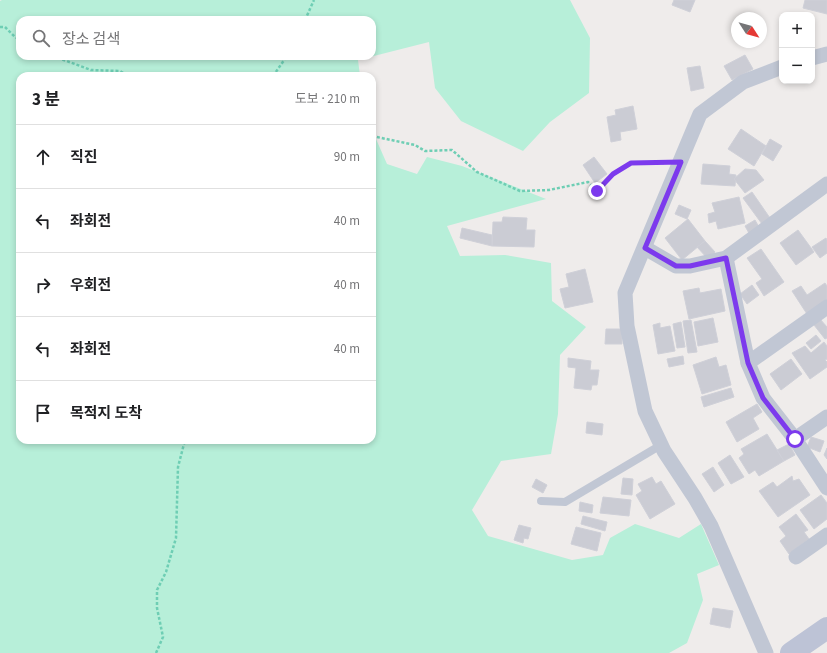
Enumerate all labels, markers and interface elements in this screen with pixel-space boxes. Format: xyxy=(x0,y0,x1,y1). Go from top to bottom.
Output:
north arrow xyxy=(731,12,767,48)
map controls xyxy=(779,12,815,84)
button: + xyxy=(779,12,815,48)
search box xyxy=(16,16,376,60)
icon: search xyxy=(30,27,52,49)
text: 장소 검색 xyxy=(62,29,120,50)
button: − xyxy=(779,48,815,84)
text: 3 분 xyxy=(32,88,60,112)
text: 도보 · 210 m xyxy=(295,90,360,108)
icon: ahead xyxy=(32,146,54,168)
text: 직진 xyxy=(70,147,98,168)
text: 90 m xyxy=(334,148,360,166)
route end xyxy=(588,182,606,200)
icon: left xyxy=(32,210,54,232)
text: 좌회전 xyxy=(70,211,111,232)
text: 40 m xyxy=(334,212,360,230)
icon: right xyxy=(32,274,54,296)
text: 우회전 xyxy=(70,275,111,296)
text: 40 m xyxy=(334,276,360,294)
icon: left xyxy=(32,338,54,360)
text: 좌회전 xyxy=(70,339,111,360)
text: 40 m xyxy=(334,340,360,358)
icon: arrive xyxy=(32,402,54,424)
text: 목적지 도착 xyxy=(70,403,142,424)
route start xyxy=(786,430,804,448)

